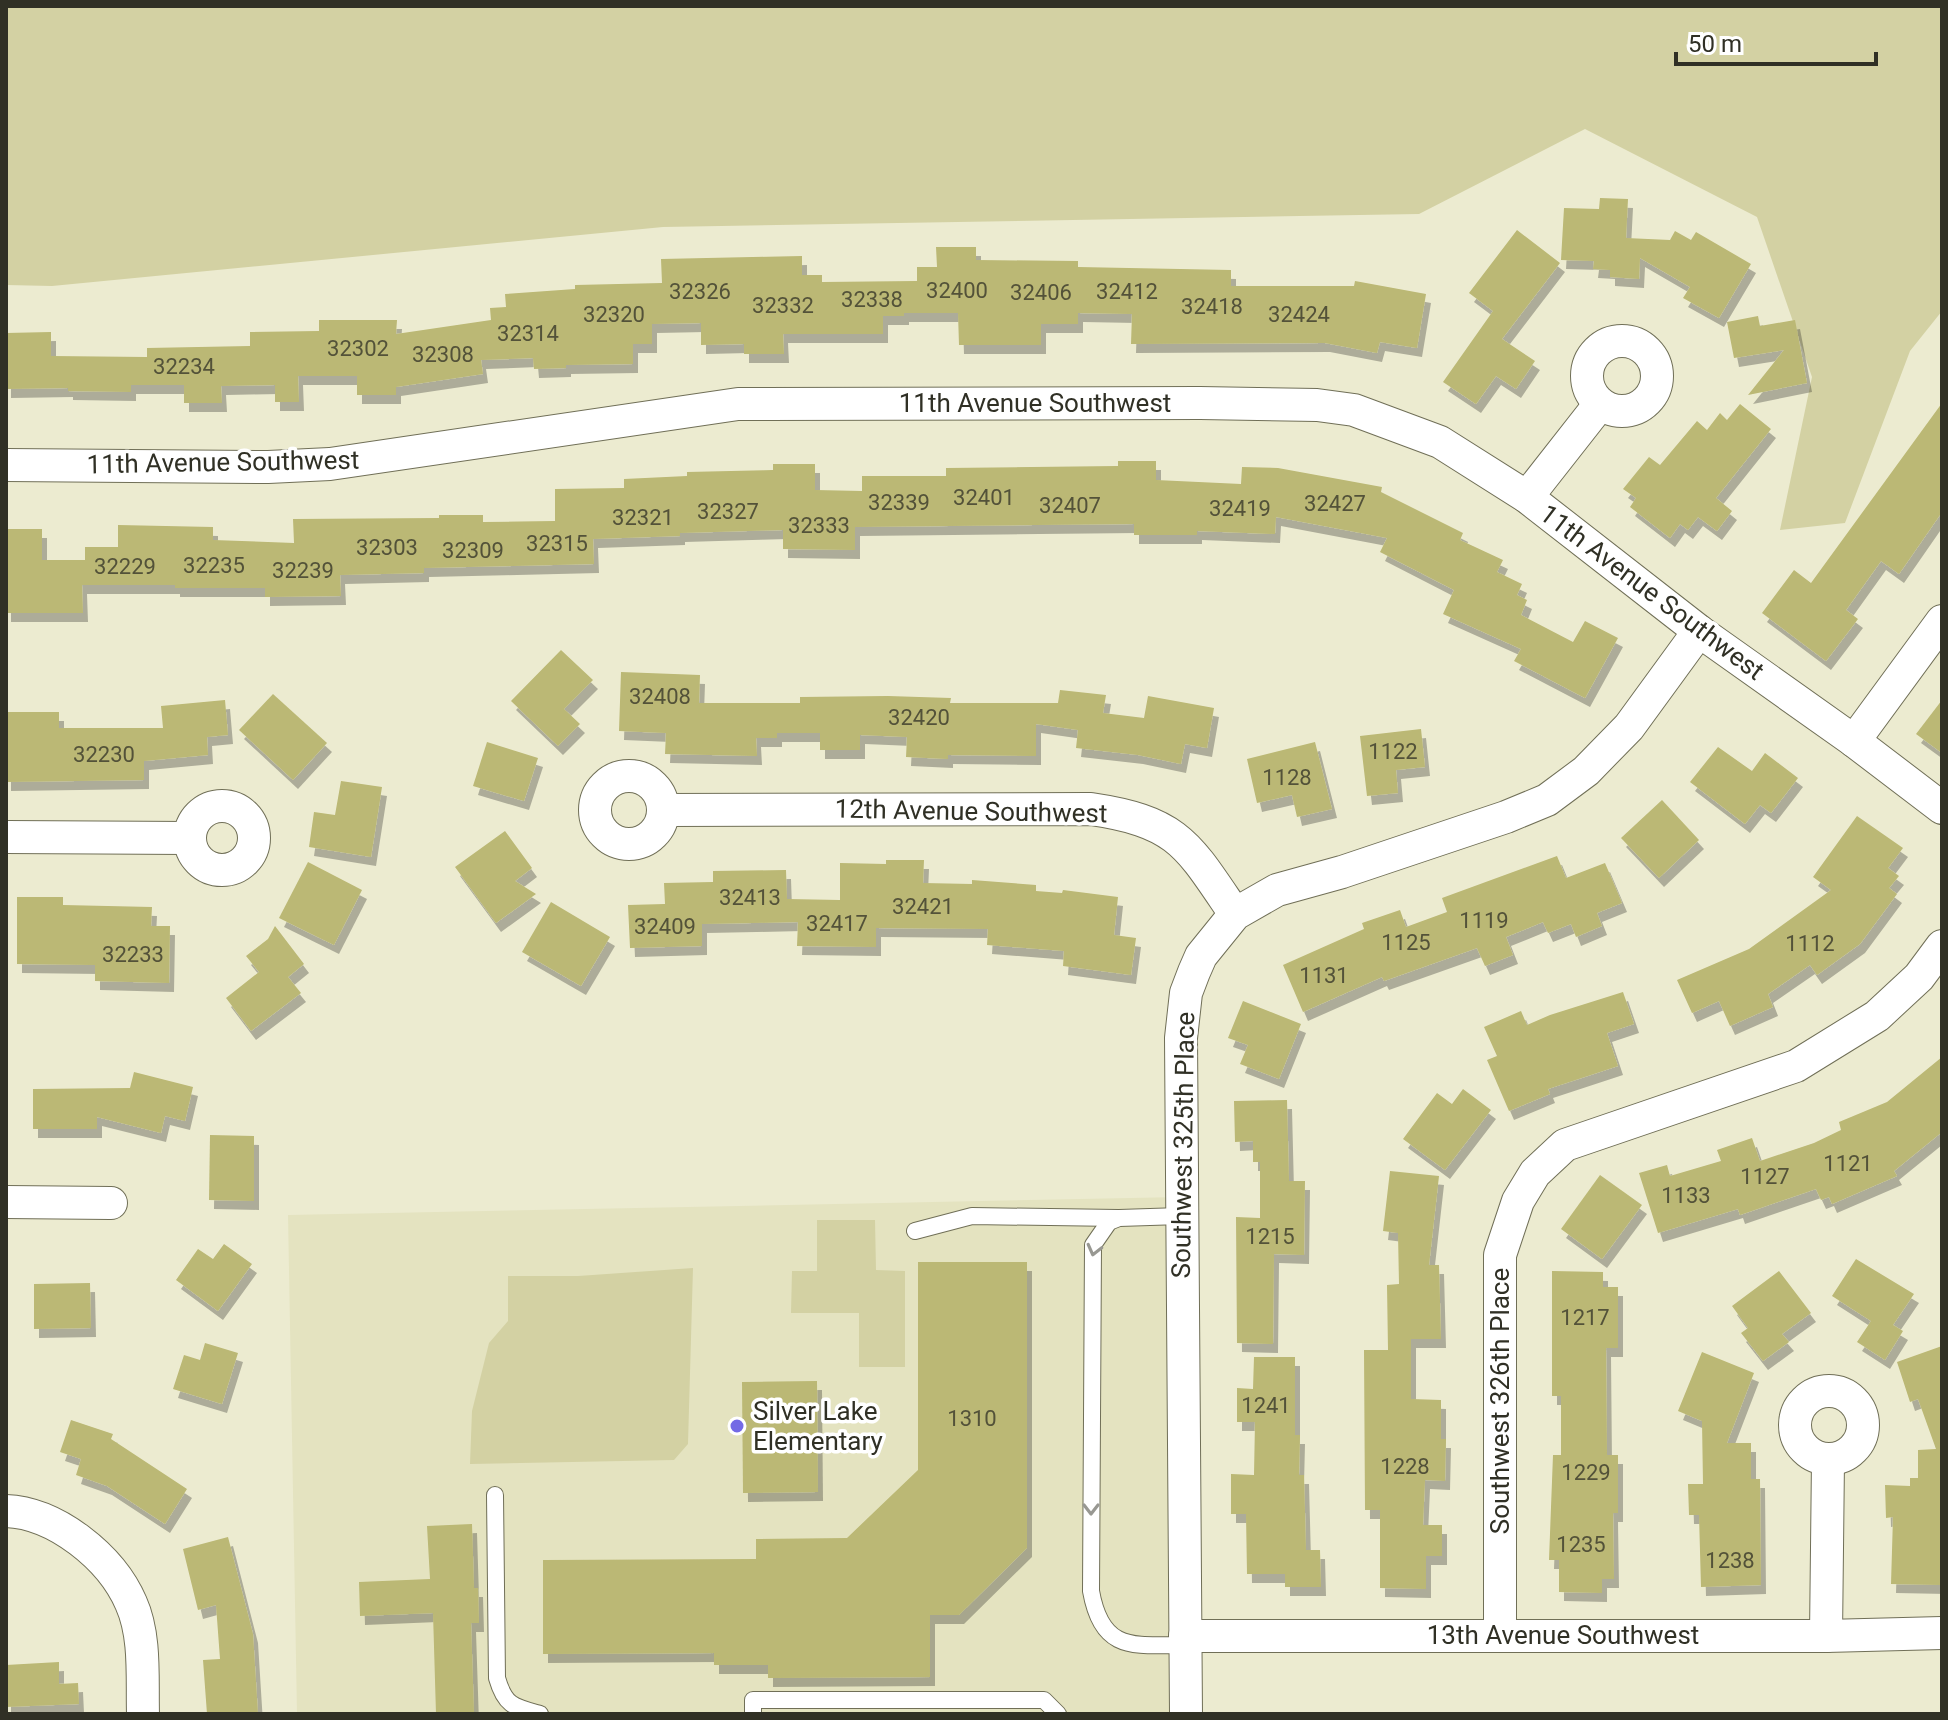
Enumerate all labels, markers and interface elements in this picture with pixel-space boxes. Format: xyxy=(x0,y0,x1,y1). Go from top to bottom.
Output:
scale bar xyxy=(1676,16,1876,66)
text: 50 m xyxy=(1688,30,1742,58)
house number: 32400 xyxy=(926,278,988,303)
house number: 32326 xyxy=(669,279,731,304)
house number: 32412 xyxy=(1096,279,1158,304)
house number: 32406 xyxy=(1010,280,1072,305)
house number: 32338 xyxy=(841,287,903,312)
house number: 32332 xyxy=(752,293,814,318)
house number: 32418 xyxy=(1181,294,1243,319)
house number: 32320 xyxy=(583,302,645,327)
house number: 32424 xyxy=(1268,302,1330,327)
house number: 32314 xyxy=(497,321,559,346)
house number: 32302 xyxy=(327,336,389,361)
house number: 32308 xyxy=(412,342,474,367)
house number: 32234 xyxy=(153,354,215,379)
street label: 11th Avenue Southwest xyxy=(899,388,1171,418)
street label: 11th Avenue Southwest xyxy=(86,445,360,479)
house number: 32401 xyxy=(953,485,1015,510)
house number: 32339 xyxy=(868,490,930,515)
house number: 32427 xyxy=(1304,491,1366,516)
house number: 32407 xyxy=(1039,493,1101,518)
house number: 32419 xyxy=(1209,496,1271,521)
street label: 11th Avenue Southwest xyxy=(1534,498,1770,686)
house number: 32327 xyxy=(697,499,759,524)
house number: 32321 xyxy=(612,505,674,530)
house number: 32333 xyxy=(788,513,850,538)
house number: 32315 xyxy=(526,531,588,556)
house number: 32303 xyxy=(356,535,418,560)
house number: 32309 xyxy=(442,538,504,563)
house number: 32235 xyxy=(183,553,245,578)
house number: 32229 xyxy=(94,554,156,579)
house number: 32239 xyxy=(272,558,334,583)
house number: 32408 xyxy=(629,684,691,709)
house number: 32420 xyxy=(888,705,950,730)
house number: 1122 xyxy=(1368,739,1418,764)
house number: 32230 xyxy=(73,742,135,767)
house number: 1128 xyxy=(1262,765,1312,790)
street label: 12th Avenue Southwest xyxy=(834,794,1108,828)
house number: 32413 xyxy=(719,885,781,910)
house number: 32421 xyxy=(892,894,954,919)
house number: 1119 xyxy=(1459,908,1509,933)
house number: 32417 xyxy=(806,911,868,936)
house number: 32409 xyxy=(634,914,696,939)
house number: 1125 xyxy=(1381,930,1431,955)
house number: 1112 xyxy=(1785,931,1835,956)
house number: 32233 xyxy=(102,942,164,967)
house number: 1131 xyxy=(1299,963,1349,988)
street label: Southwest 325th Place xyxy=(1166,1012,1200,1278)
house number: 1121 xyxy=(1823,1151,1873,1176)
house number: 1127 xyxy=(1740,1164,1790,1189)
house number: 1133 xyxy=(1661,1183,1711,1208)
house number: 1215 xyxy=(1245,1224,1295,1249)
one-way arrow xyxy=(1086,1243,1103,1256)
street label: Southwest 326th Place xyxy=(1485,1268,1515,1534)
house number: 1217 xyxy=(1560,1305,1610,1330)
house number: 1241 xyxy=(1241,1393,1291,1418)
place label: Silver Lake Elementary xyxy=(753,1396,883,1456)
house number: 1310 xyxy=(947,1406,997,1431)
marker: Silver Lake Elementary xyxy=(728,1417,746,1435)
house number: 1228 xyxy=(1380,1454,1430,1479)
house number: 1229 xyxy=(1561,1460,1611,1485)
one-way arrow xyxy=(1082,1503,1100,1516)
house number: 1235 xyxy=(1556,1532,1606,1557)
house number: 1238 xyxy=(1705,1548,1755,1573)
street label: 13th Avenue Southwest xyxy=(1427,1620,1699,1650)

